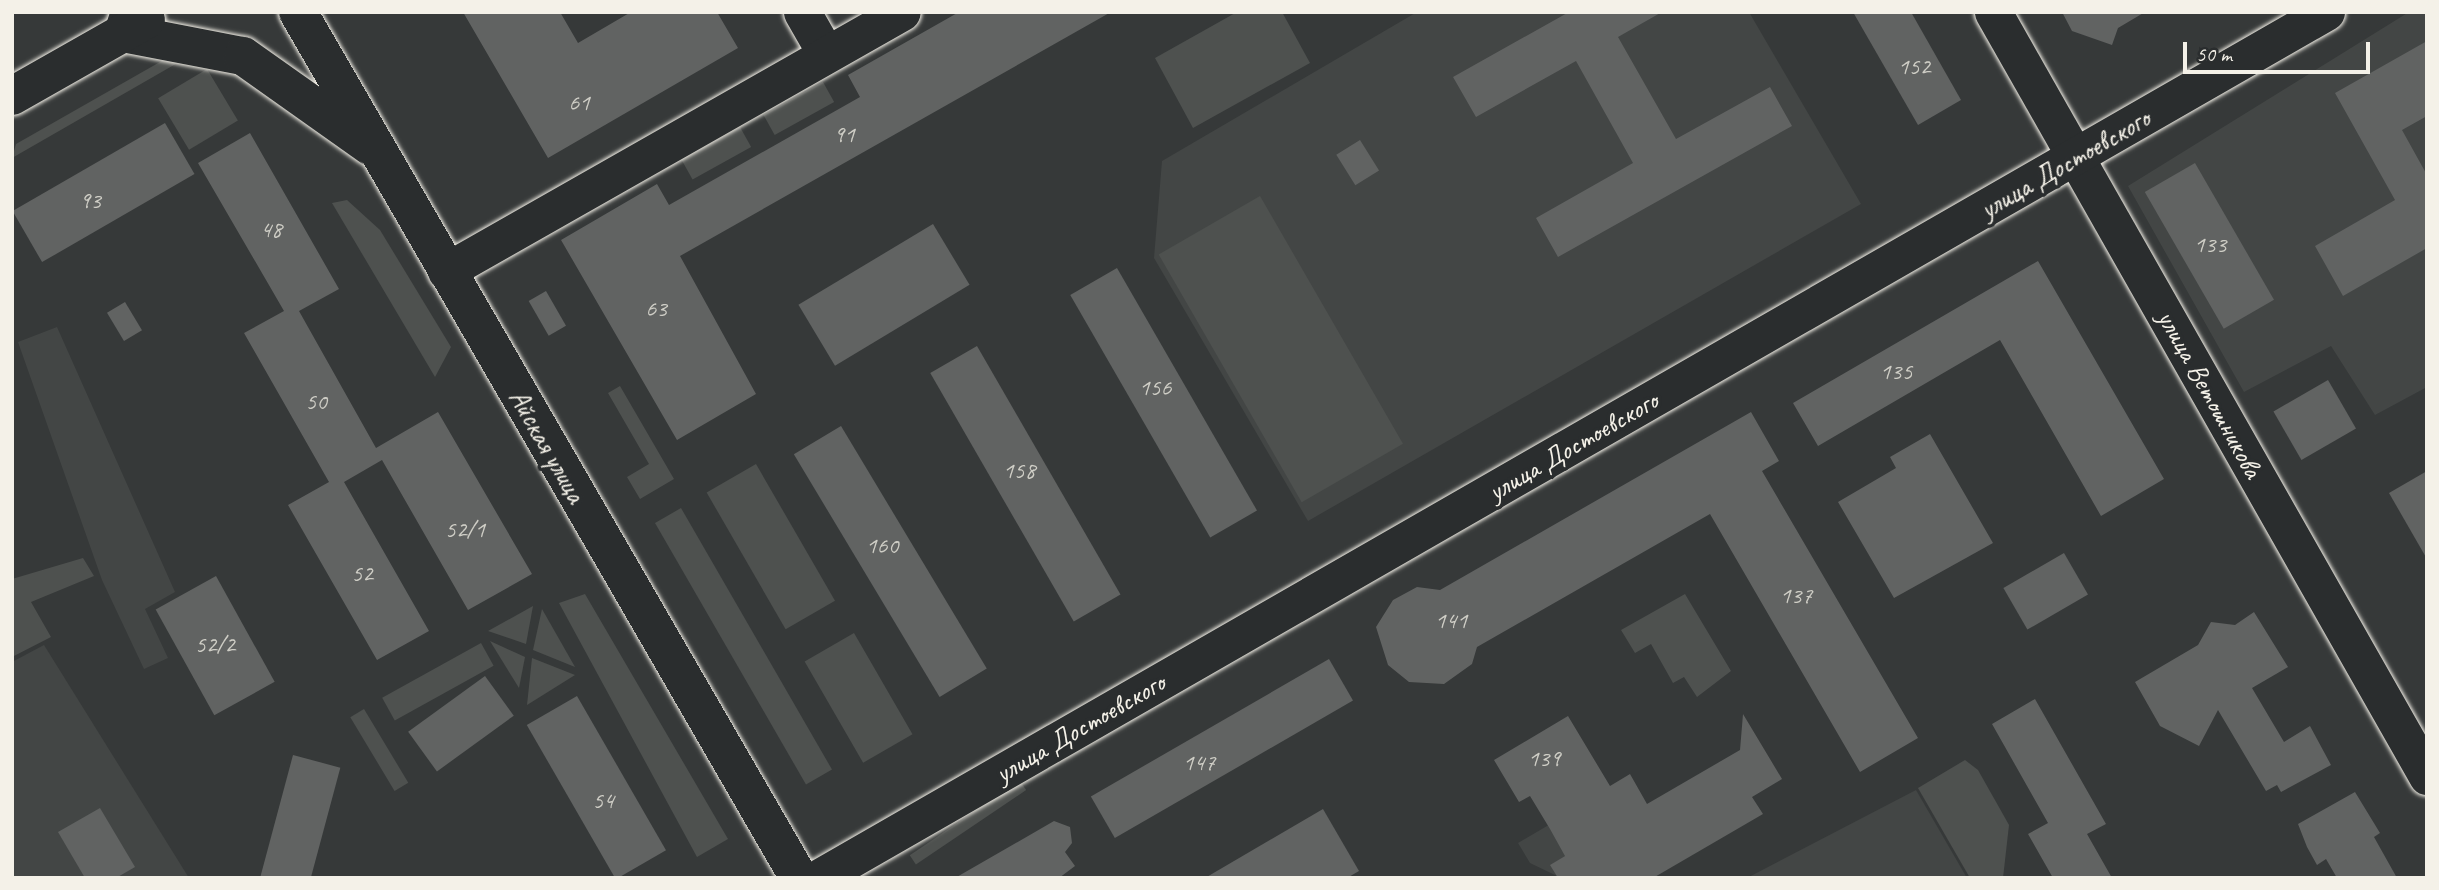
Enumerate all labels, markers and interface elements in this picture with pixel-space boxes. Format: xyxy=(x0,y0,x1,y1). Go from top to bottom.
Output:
scale bar xyxy=(2187,28,2374,72)
text: 50 m xyxy=(2196,41,2232,67)
house number: 152 xyxy=(1898,53,1930,81)
house number: 61 xyxy=(568,89,590,117)
street label: улица Достоевского xyxy=(1973,101,2157,227)
house number: 91 xyxy=(833,121,855,149)
house number: 93 xyxy=(79,187,101,215)
house number: 48 xyxy=(260,216,282,244)
house number: 133 xyxy=(2194,231,2226,259)
house number: 63 xyxy=(645,295,667,323)
street label: улица Ветошникова xyxy=(2151,305,2269,483)
house number: 135 xyxy=(1880,358,1912,386)
house number: 156 xyxy=(1139,374,1171,402)
street label: Айская улица xyxy=(501,383,593,509)
street label: улица Достоевского xyxy=(1481,383,1665,509)
house number: 50 xyxy=(305,388,327,416)
house number: 158 xyxy=(1003,457,1035,485)
house number: 52/1 xyxy=(445,516,485,544)
house number: 160 xyxy=(866,532,898,560)
house number: 52 xyxy=(351,560,373,588)
house number: 137 xyxy=(1780,582,1812,610)
house number: 141 xyxy=(1435,607,1467,635)
house number: 52/2 xyxy=(195,631,235,659)
street label: улица Достоевского xyxy=(988,665,1172,791)
house number: 139 xyxy=(1528,745,1560,773)
house number: 147 xyxy=(1183,749,1215,777)
house number: 54 xyxy=(592,787,614,815)

